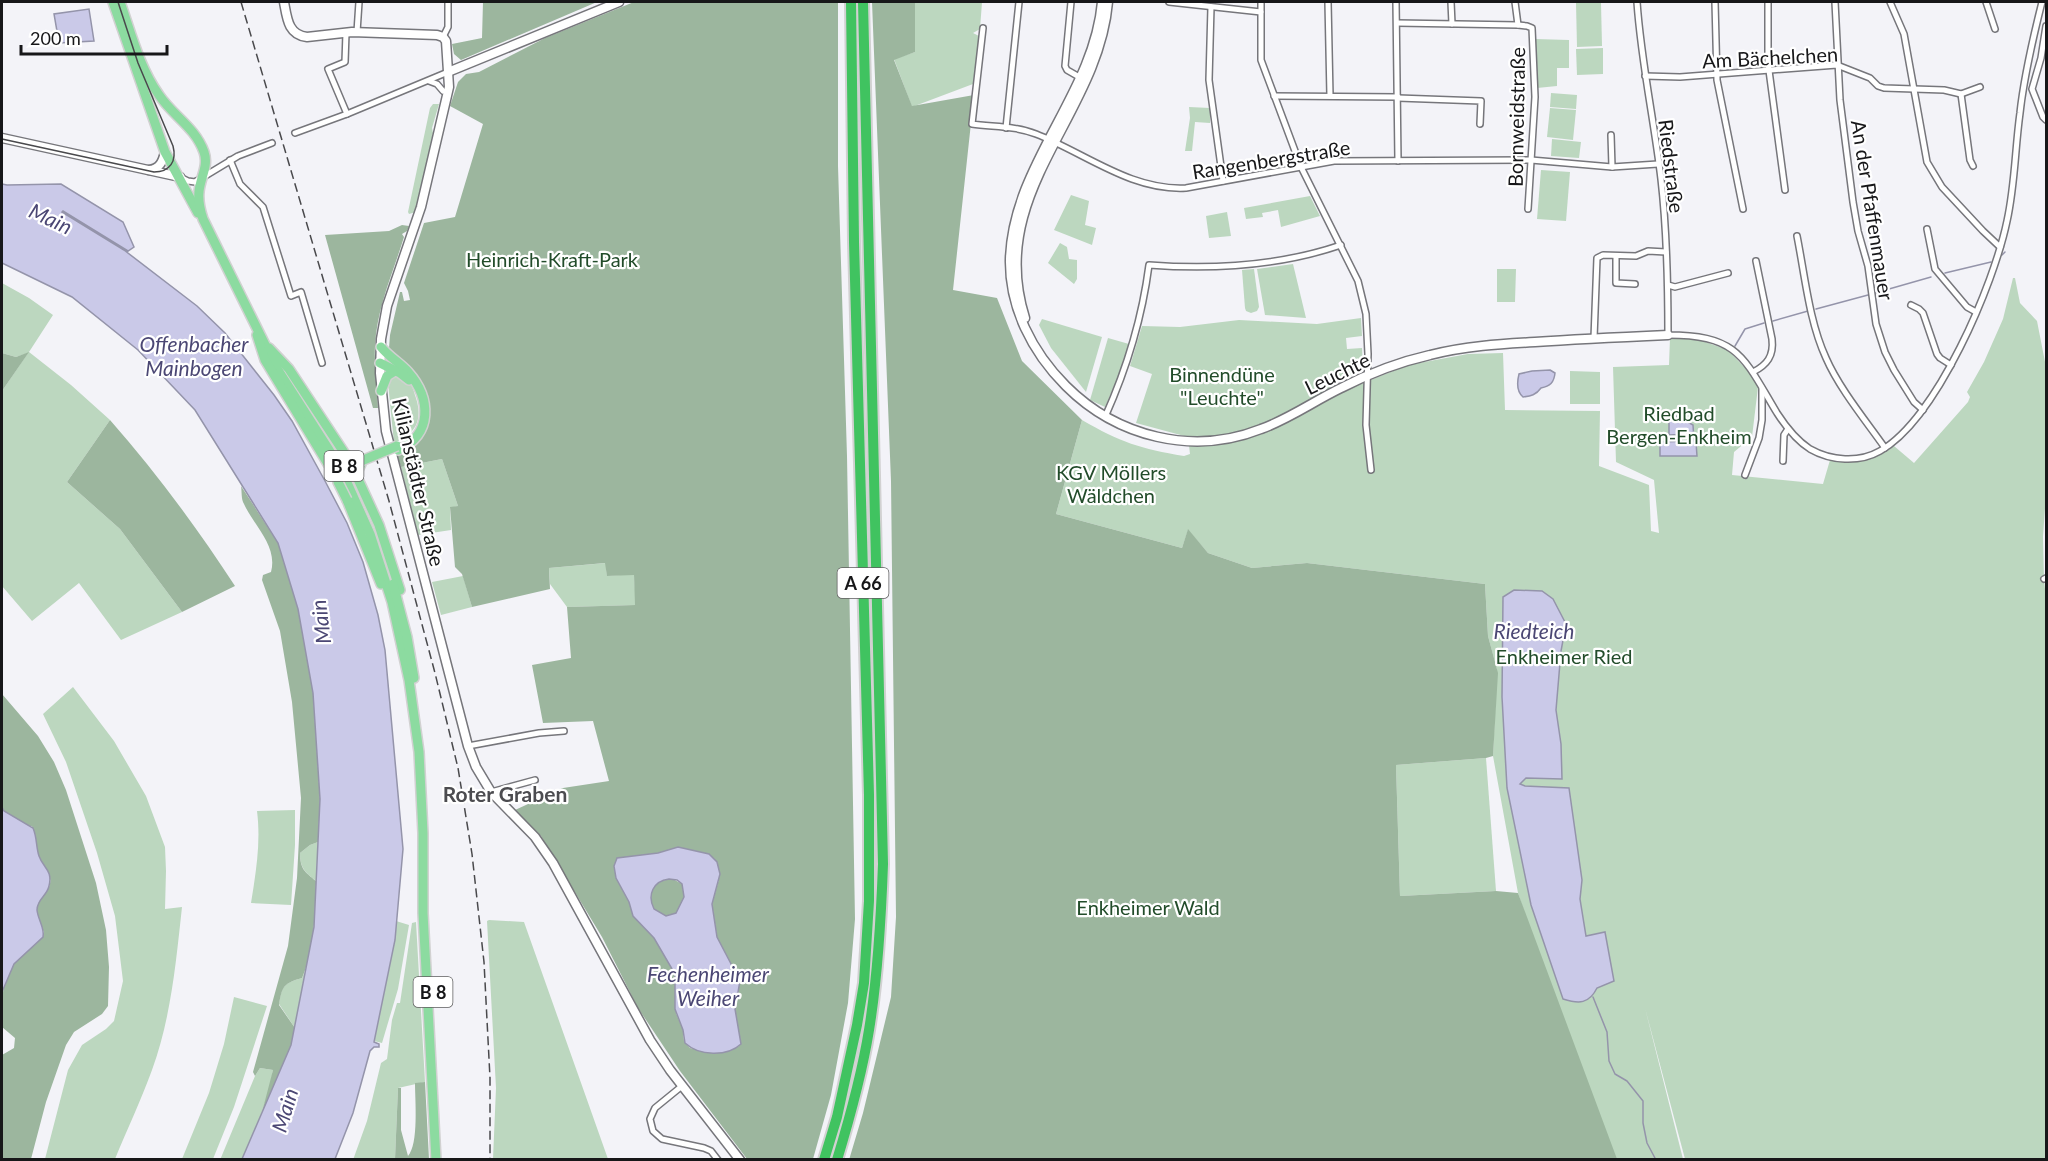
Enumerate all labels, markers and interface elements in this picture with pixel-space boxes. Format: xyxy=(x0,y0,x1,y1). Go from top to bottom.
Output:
scale bar xyxy=(21,18,166,56)
text: 200 m xyxy=(30,27,81,49)
street label: Am Bächelchen xyxy=(1701,41,1839,73)
street label: Bornweidstraße xyxy=(1503,47,1529,187)
street label: Riedstraße xyxy=(1654,118,1690,214)
street label: An der Pfaffenmauer xyxy=(1847,118,1899,303)
street label: Rangenbergstraße xyxy=(1190,135,1352,183)
water label: Main xyxy=(26,197,76,239)
park label: Heinrich-Kraft-Park xyxy=(466,247,639,271)
water label: Offenbacher Mainbogen xyxy=(139,331,249,380)
street label: Leuchte xyxy=(1301,347,1373,399)
park label: Binnendüne "Leuchte" xyxy=(1169,362,1275,409)
street label: Kilianstädter Straße xyxy=(388,395,450,569)
park label: Riedbad Bergen-Enkheim xyxy=(1606,401,1752,448)
road number: B 8 xyxy=(324,451,364,481)
park label: KGV Möllers Wäldchen xyxy=(1056,460,1166,507)
road number: A 66 xyxy=(838,568,888,598)
water label: Main xyxy=(305,598,335,646)
water label: Riedteich xyxy=(1494,618,1574,643)
park label: Enkheimer Ried xyxy=(1495,644,1633,668)
district label: Roter Graben xyxy=(443,781,567,806)
park label: Enkheimer Wald xyxy=(1076,895,1220,919)
water label: Fechenheimer Weiher xyxy=(647,961,770,1010)
road number: B 8 xyxy=(414,977,452,1007)
water label: Main xyxy=(266,1085,302,1135)

